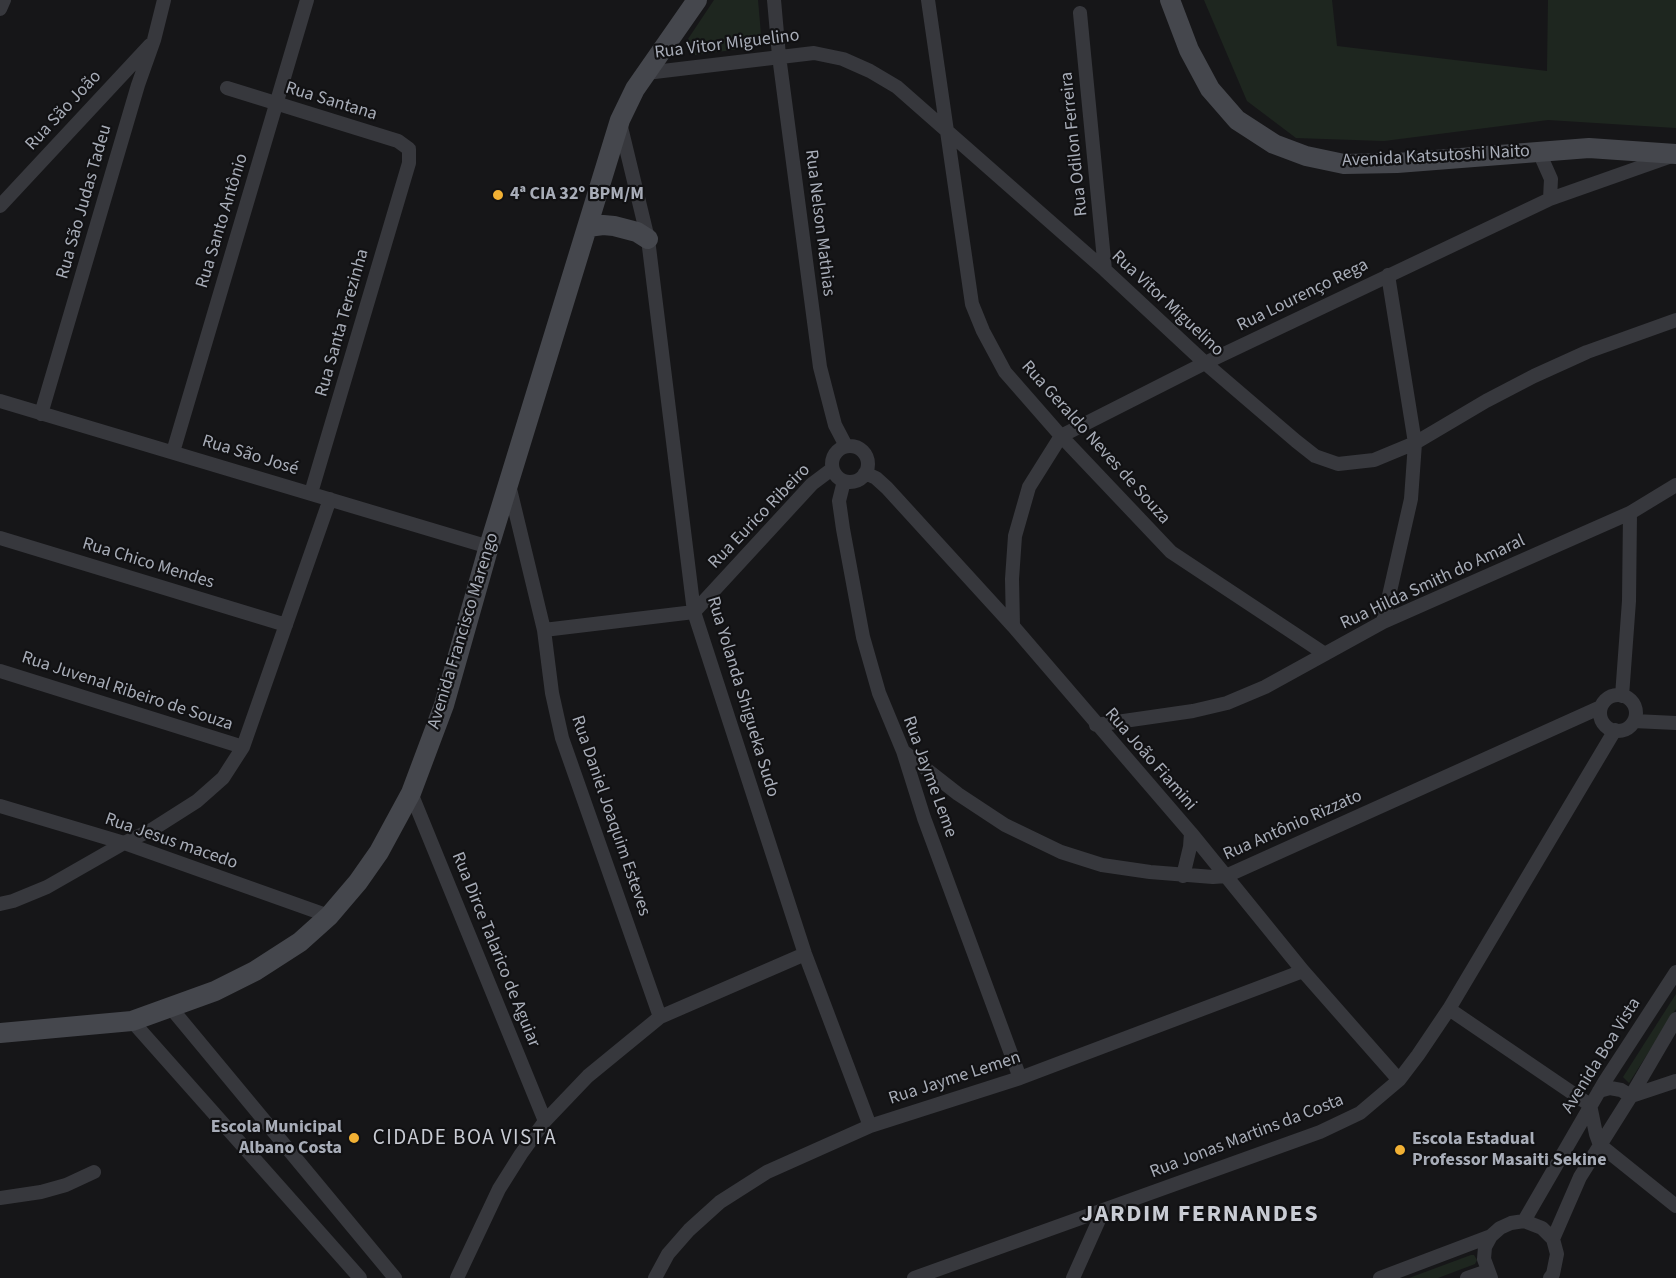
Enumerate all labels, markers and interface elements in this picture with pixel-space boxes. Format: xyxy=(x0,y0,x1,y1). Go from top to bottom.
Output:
street label: Rua Vitor Miguelino xyxy=(653,25,801,65)
street label: Rua São João xyxy=(21,66,107,156)
street label: Rua Odilon Ferreira xyxy=(1057,71,1093,217)
street label: Rua Santana xyxy=(282,78,380,126)
street label: Rua São Judas Tadeu xyxy=(53,122,117,282)
street label: Avenida Katsutoshi Naito xyxy=(1342,141,1530,173)
street label: Rua Nelson Mathias xyxy=(799,149,839,297)
street label: Rua Santo Antônio xyxy=(192,151,254,291)
place label: 4ª CIA 32º BPM/M xyxy=(510,184,644,206)
marker: 4ª CIA 32º BPM/M xyxy=(491,188,505,202)
street label: Rua Vitor Miguelino xyxy=(1106,246,1228,362)
street label: Rua Santa Terezinha xyxy=(312,247,374,399)
street label: Rua Lourenço Rega xyxy=(1234,255,1372,337)
street label: Rua Geraldo Neves de Souza xyxy=(1016,357,1174,529)
street label: Rua São José xyxy=(199,431,301,481)
street label: Rua Eurico Ribeiro xyxy=(704,460,816,574)
street label: Avenida Francisco Marengo xyxy=(424,530,504,732)
street label: Rua Hilda Smith do Amaral xyxy=(1337,531,1529,635)
street label: Rua Chico Mendes xyxy=(79,534,217,594)
street label: Rua Yolanda Shigueka Sudo xyxy=(701,594,783,800)
street label: Rua Juvenal Ribeiro de Souza xyxy=(19,648,235,736)
street label: Rua João Fiamini xyxy=(1099,704,1201,816)
street label: Rua Daniel Joaquim Esteves xyxy=(566,713,654,919)
street label: Rua Jayme Leme xyxy=(897,713,961,841)
street label: Rua Antônio Rizzato xyxy=(1220,786,1366,866)
street label: Rua Jesus macedo xyxy=(102,809,240,875)
street label: Rua Dirce Talarico de Aguiar xyxy=(446,849,544,1051)
street label: Avenida Boa Vista xyxy=(1558,994,1646,1118)
street label: Rua Jayme Lemen xyxy=(886,1047,1024,1111)
street label: Rua Jonas Martins da Costa xyxy=(1147,1090,1347,1184)
place label: Escola Municipal Albano Costa xyxy=(211,1117,342,1160)
district label: CIDADE BOA VISTA xyxy=(373,1126,557,1152)
place label: Escola Estadual Professor Masaiti Sekine xyxy=(1412,1129,1606,1172)
marker: Escola Municipal Albano Costa xyxy=(347,1131,361,1145)
marker: Escola Estadual Professor Masaiti Sekine xyxy=(1393,1143,1407,1157)
district label: JARDIM FERNANDES xyxy=(1081,1202,1319,1230)

